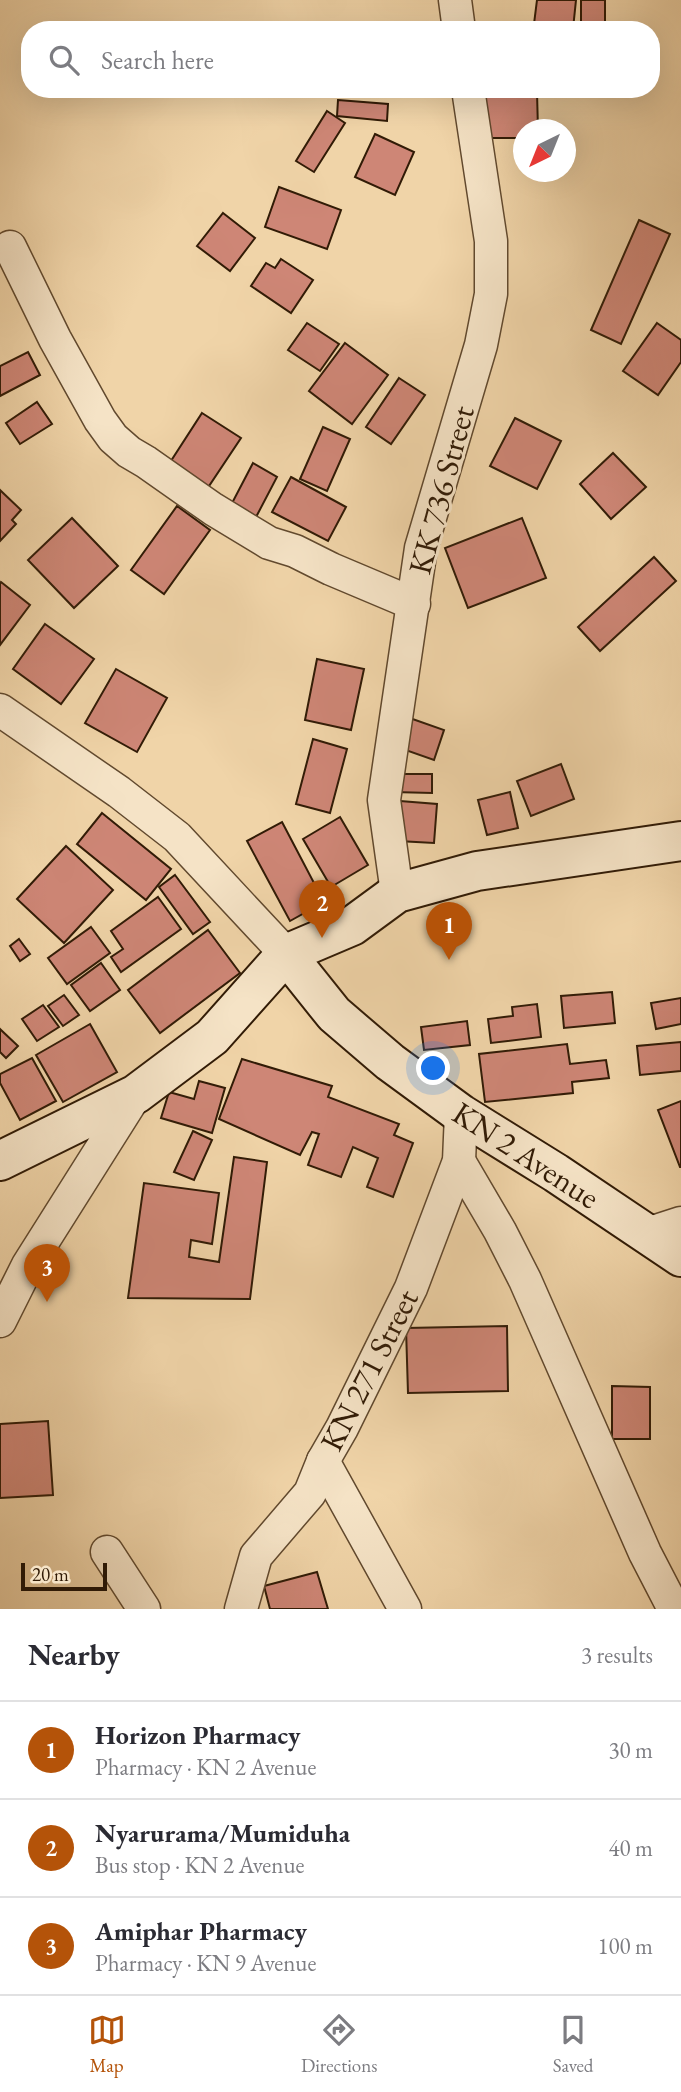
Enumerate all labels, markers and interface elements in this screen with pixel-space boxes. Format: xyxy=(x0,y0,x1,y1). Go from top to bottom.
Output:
search box xyxy=(21,21,660,98)
icon: search xyxy=(45,41,83,79)
text: Search here xyxy=(101,43,214,77)
north arrow xyxy=(513,119,576,182)
street label: KK 736 Street xyxy=(398,401,484,579)
pin: 2 xyxy=(299,880,345,938)
pin: 1 xyxy=(426,902,472,960)
your location xyxy=(416,1051,450,1085)
street label: KN 2 Avenue xyxy=(444,1092,608,1218)
pin: 3 xyxy=(24,1244,70,1302)
street label: KN 271 Street xyxy=(310,1282,428,1458)
scale bar xyxy=(21,1560,107,1592)
text: 20 m xyxy=(32,1562,69,1587)
text: Nearby xyxy=(28,1635,120,1674)
text: 3 results xyxy=(581,1640,653,1670)
text: Horizon Pharmacy xyxy=(95,1718,301,1752)
text: 1 xyxy=(45,1735,57,1765)
text: 30 m xyxy=(608,1735,653,1765)
text: Pharmacy · KN 2 Avenue xyxy=(95,1752,316,1782)
text: Nyarurama/Mumiduha xyxy=(95,1816,350,1850)
text: 2 xyxy=(45,1833,57,1863)
text: 40 m xyxy=(608,1833,653,1863)
text: Bus stop · KN 2 Avenue xyxy=(95,1850,305,1880)
text: Amiphar Pharmacy xyxy=(95,1914,307,1948)
text: 3 xyxy=(45,1931,57,1961)
text: 100 m xyxy=(597,1931,653,1961)
text: Pharmacy · KN 9 Avenue xyxy=(95,1948,316,1978)
tab: Map xyxy=(88,2011,126,2078)
tab: Directions xyxy=(301,2011,377,2078)
tab: Saved xyxy=(553,2011,593,2078)

